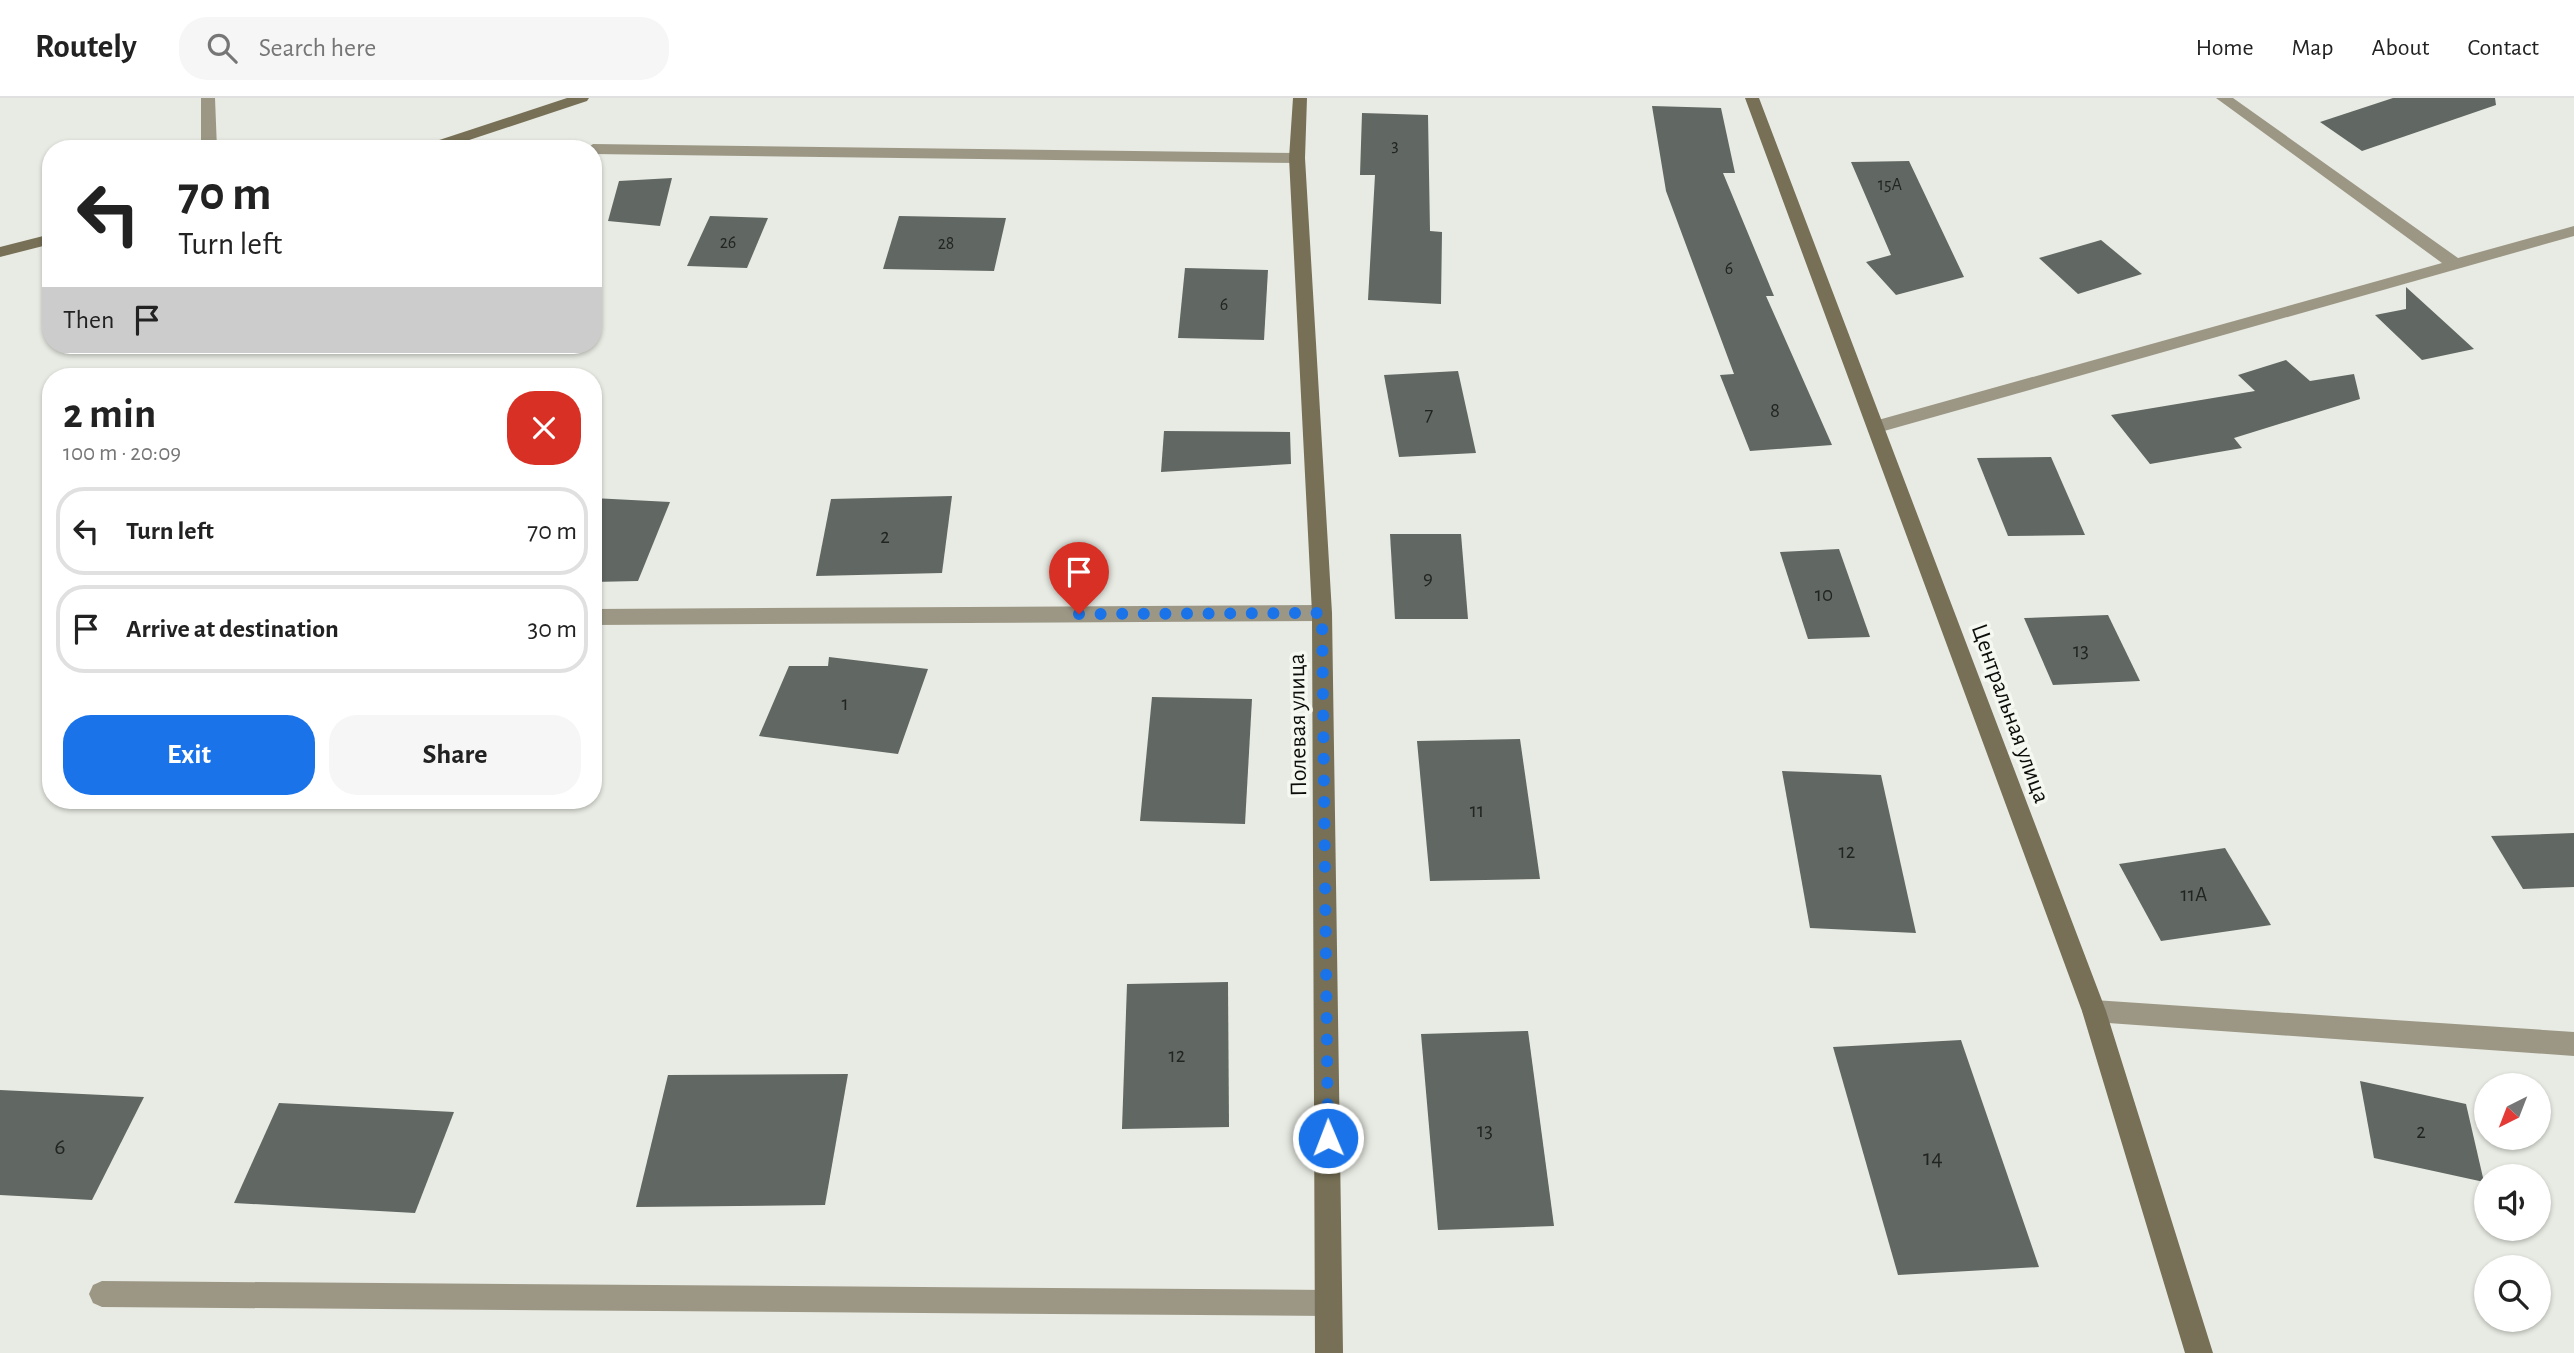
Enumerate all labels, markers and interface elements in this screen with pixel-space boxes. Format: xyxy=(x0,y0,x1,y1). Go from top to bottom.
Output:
search box xyxy=(179,17,669,80)
icon: search xyxy=(203,29,241,67)
text: Routely xyxy=(35,31,137,64)
text: Search here xyxy=(259,35,376,61)
text: Home xyxy=(2196,36,2254,60)
text: Map xyxy=(2292,36,2334,60)
text: About xyxy=(2372,36,2429,60)
text: Contact xyxy=(2467,36,2539,60)
house number: 3 xyxy=(1391,137,1399,155)
icon: left xyxy=(63,168,154,259)
text: 70 m xyxy=(178,170,272,219)
house number: 15А xyxy=(1878,176,1903,194)
text: Turn left xyxy=(178,228,282,260)
house number: 26 xyxy=(720,234,736,252)
house number: 28 xyxy=(938,235,954,253)
house number: 6 xyxy=(1725,260,1733,278)
house number: 6 xyxy=(1220,296,1228,314)
icon: arrive xyxy=(128,301,166,339)
text: Then xyxy=(63,307,114,333)
button: close xyxy=(507,391,581,465)
text: 2 min xyxy=(63,393,156,435)
house number: 8 xyxy=(1770,400,1780,421)
house number: 7 xyxy=(1425,404,1434,425)
text: 100 m · 20:09 xyxy=(63,442,181,465)
icon: left xyxy=(67,512,105,550)
text: Turn left xyxy=(126,518,214,544)
text: 70 m xyxy=(527,518,577,544)
house number: 2 xyxy=(880,526,890,547)
pin xyxy=(1049,542,1109,614)
icon: arrive xyxy=(1060,553,1098,591)
house number: 9 xyxy=(1423,567,1433,588)
house number: 10 xyxy=(1815,584,1833,605)
icon: arrive xyxy=(67,610,105,648)
text: Arrive at destination xyxy=(126,616,339,642)
text: 30 m xyxy=(527,616,577,642)
street label: Центральная улица xyxy=(1966,621,2054,806)
house number: 13 xyxy=(2073,640,2089,661)
street label: Полевая улица xyxy=(1285,653,1311,797)
house number: 1 xyxy=(841,693,849,714)
button: Exit xyxy=(63,715,315,795)
button: Share xyxy=(329,715,581,795)
house number: 11 xyxy=(1470,800,1484,821)
house number: 12 xyxy=(1839,841,1855,862)
house number: 11А xyxy=(2181,884,2207,905)
house number: 12 xyxy=(1169,1045,1185,1066)
north arrow xyxy=(2474,1073,2552,1150)
map controls xyxy=(2474,1073,2551,1332)
position arrow xyxy=(1291,1101,1365,1175)
house number: 13 xyxy=(1477,1120,1493,1141)
house number: 2 xyxy=(2416,1121,2426,1142)
house number: 6 xyxy=(54,1135,66,1159)
house number: 14 xyxy=(1923,1146,1943,1170)
button: sound xyxy=(2474,1164,2551,1241)
button: search xyxy=(2474,1255,2551,1332)

